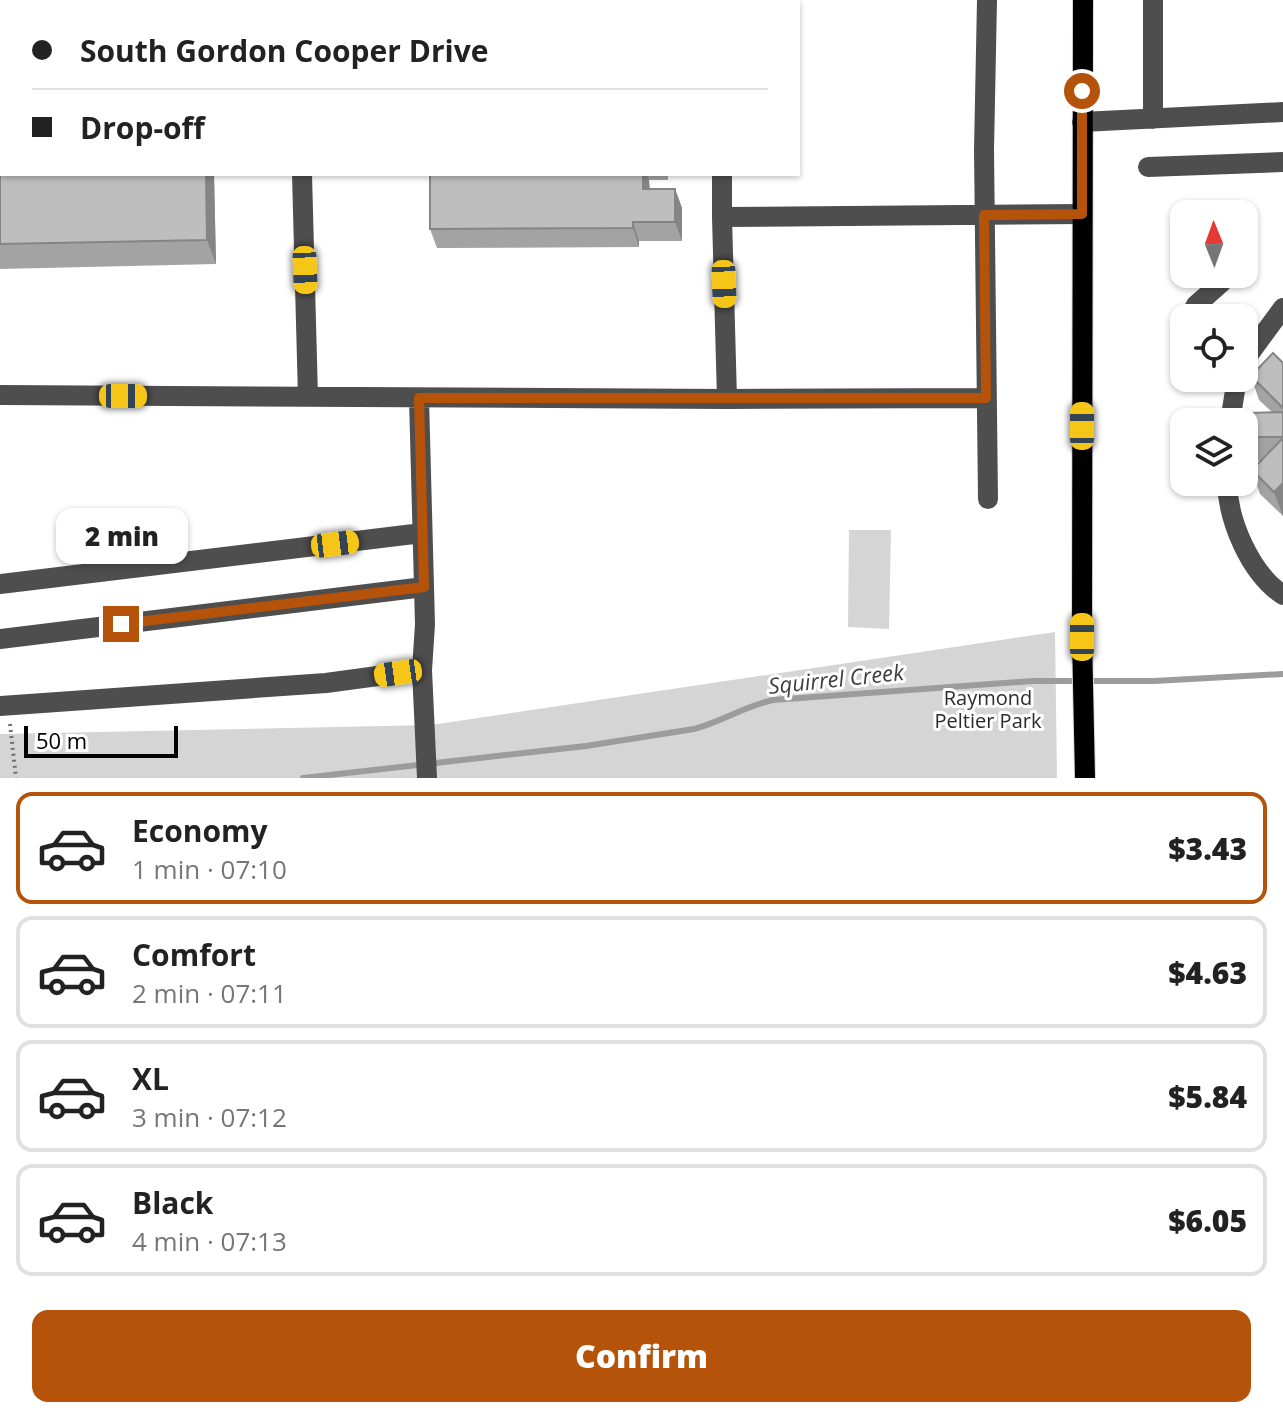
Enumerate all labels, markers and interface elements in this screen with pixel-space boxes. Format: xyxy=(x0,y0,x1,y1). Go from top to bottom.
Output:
text: South Gordon Cooper Drive xyxy=(80,30,489,71)
route start xyxy=(1064,73,1100,109)
text: Drop-off xyxy=(80,107,205,148)
north arrow xyxy=(1170,200,1258,288)
map controls xyxy=(1170,200,1258,496)
car xyxy=(292,246,318,294)
car xyxy=(711,260,737,308)
button: locate xyxy=(1170,304,1258,392)
car xyxy=(99,384,147,408)
car xyxy=(1070,402,1094,450)
button: layers xyxy=(1170,408,1258,496)
callout: 2 min xyxy=(55,508,187,564)
text: 2 min xyxy=(85,518,159,554)
car xyxy=(310,529,360,559)
route end xyxy=(103,606,139,642)
car xyxy=(1070,613,1094,661)
water label: Squirrel Creek xyxy=(767,656,906,700)
car xyxy=(373,658,423,688)
park label: Raymond Peltier Park xyxy=(935,684,1042,734)
scale bar xyxy=(24,722,178,758)
text: 50 m xyxy=(36,725,87,755)
text: Economy xyxy=(132,810,268,851)
icon: car xyxy=(36,812,108,884)
text: $3.43 xyxy=(1168,828,1247,869)
text: 1 min · 07:10 xyxy=(132,851,287,887)
text: Comfort xyxy=(132,934,256,975)
icon: car xyxy=(36,936,108,1008)
text: $4.63 xyxy=(1168,952,1247,993)
text: 2 min · 07:11 xyxy=(132,975,287,1011)
text: XL xyxy=(132,1058,169,1099)
icon: car xyxy=(36,1060,108,1132)
text: $5.84 xyxy=(1168,1076,1247,1117)
text: 3 min · 07:12 xyxy=(132,1099,287,1135)
text: Black xyxy=(132,1182,213,1223)
icon: car xyxy=(36,1184,108,1256)
text: $6.05 xyxy=(1168,1200,1247,1241)
text: 4 min · 07:13 xyxy=(132,1223,287,1259)
button: Confirm xyxy=(32,1310,1251,1402)

